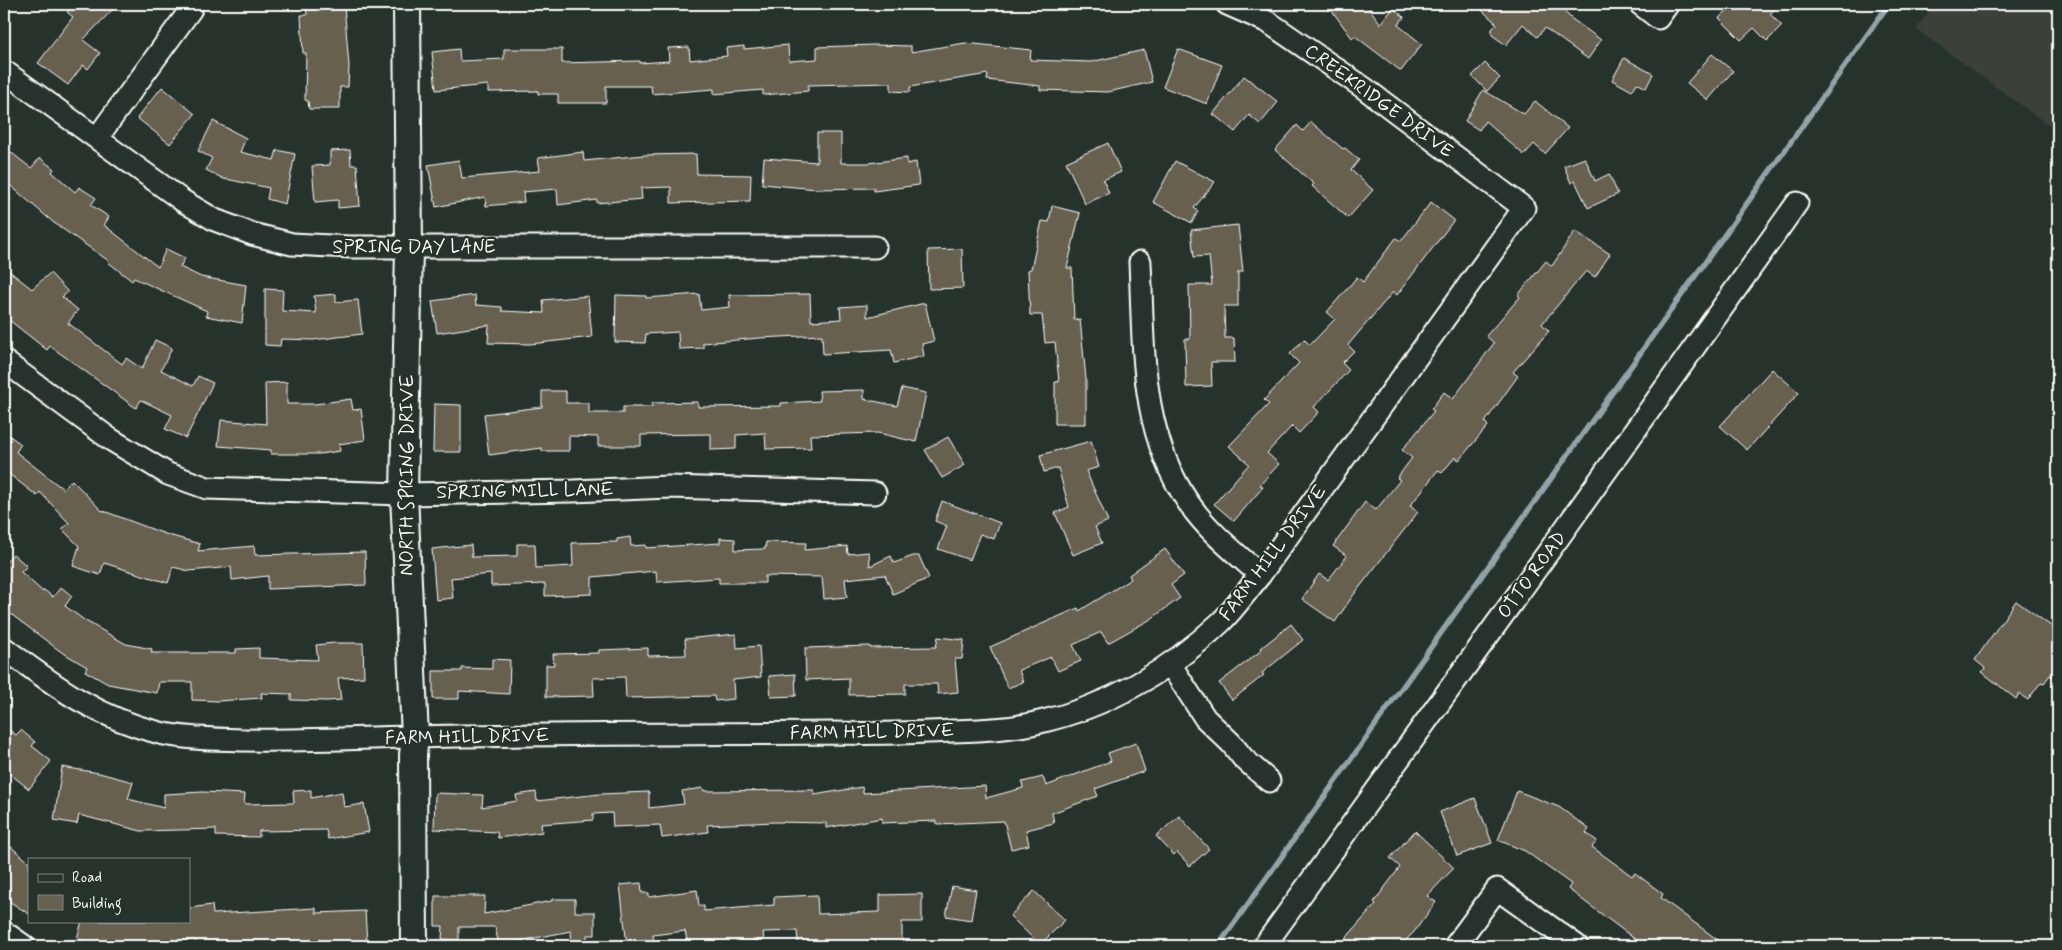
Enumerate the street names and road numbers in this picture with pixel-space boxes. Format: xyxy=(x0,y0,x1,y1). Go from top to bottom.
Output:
street label: CREEKRIDGE DRIVE xyxy=(1299,38,1459,164)
street label: SPRING DAY LANE xyxy=(333,235,495,260)
street label: NORTH SPRING DRIVE xyxy=(395,374,420,576)
street label: SPRING MILL LANE xyxy=(436,477,614,505)
street label: FARM HILL DRIVE xyxy=(1214,480,1332,626)
street label: OTTO ROAD xyxy=(1492,526,1572,624)
street label: FARM HILL DRIVE xyxy=(790,718,954,746)
street label: FARM HILL DRIVE xyxy=(385,723,549,751)

